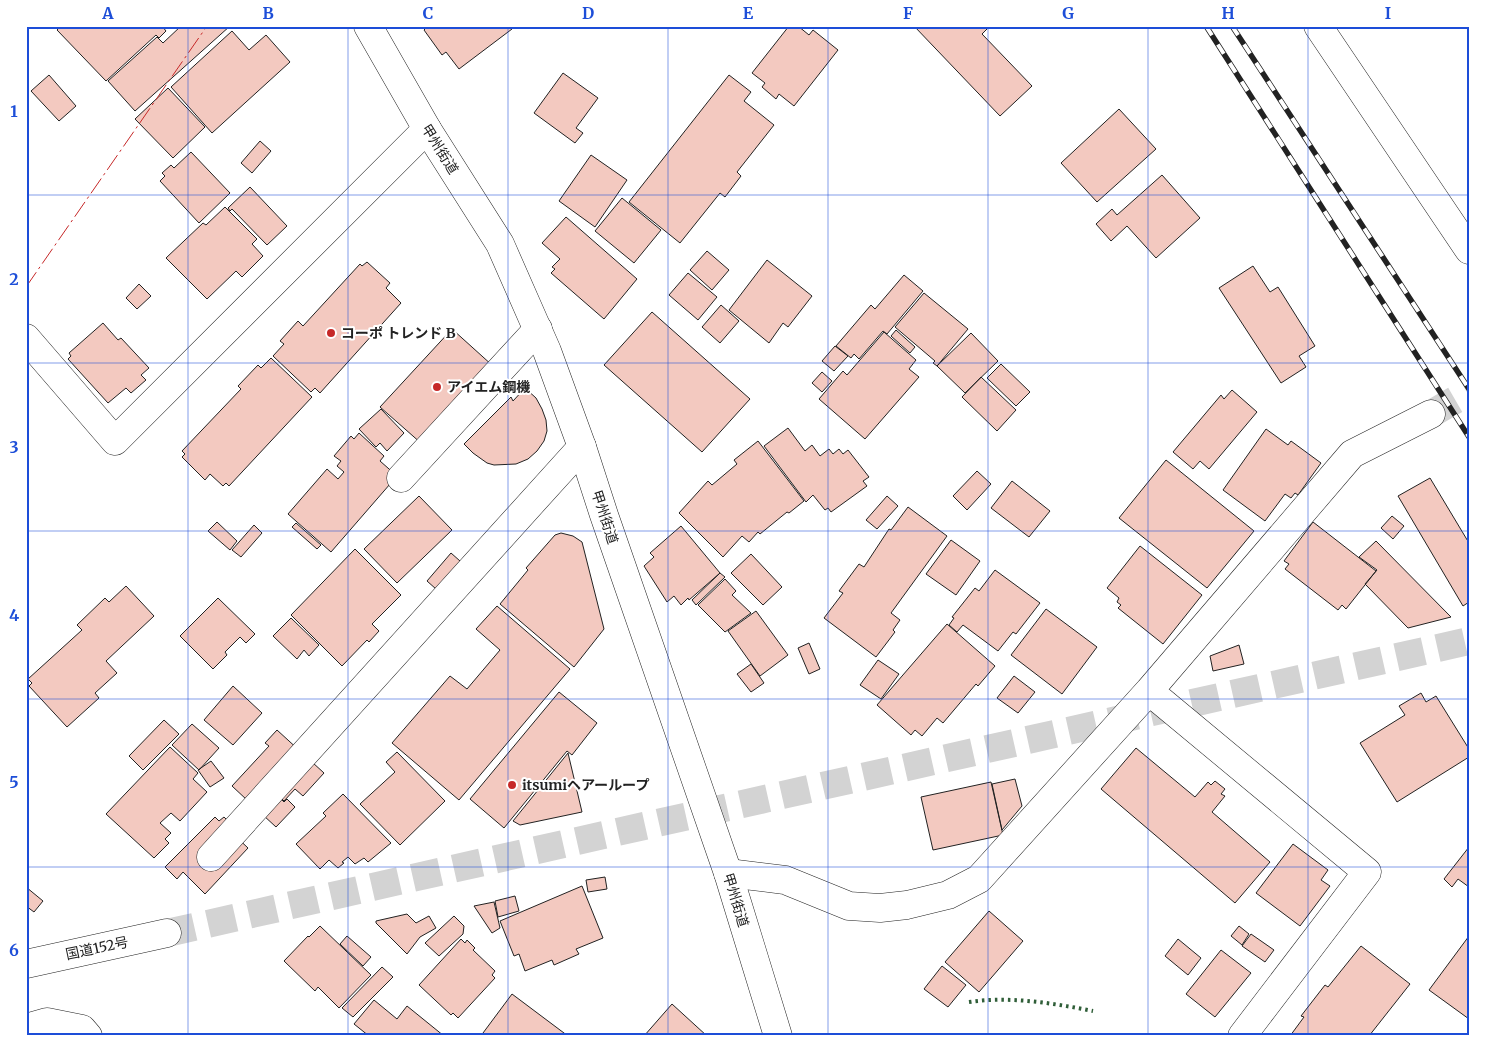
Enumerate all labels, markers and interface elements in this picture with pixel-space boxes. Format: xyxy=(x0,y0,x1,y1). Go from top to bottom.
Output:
text: A xyxy=(101,3,114,23)
text: B xyxy=(262,3,274,23)
text: C xyxy=(423,3,433,23)
text: D xyxy=(582,3,594,23)
text: E xyxy=(743,3,754,23)
text: F xyxy=(903,3,913,23)
text: G xyxy=(1062,3,1074,23)
text: H xyxy=(1221,3,1235,23)
text: I xyxy=(1385,3,1391,23)
text: 1 xyxy=(10,101,18,121)
street label: 甲州街道 xyxy=(418,120,462,178)
text: 2 xyxy=(9,269,19,289)
place label: コーポ トレンド B xyxy=(341,324,456,342)
marker: コーポ トレンド B xyxy=(325,327,337,339)
place label: アイエム鋼機 xyxy=(447,378,530,396)
marker: アイエム鋼機 xyxy=(431,381,443,393)
text: 3 xyxy=(9,437,19,457)
street label: 甲州街道 xyxy=(588,488,622,546)
text: 4 xyxy=(9,605,19,625)
text: 5 xyxy=(9,772,19,792)
place label: itsumiヘアーループ xyxy=(522,776,649,794)
marker: itsumiヘアーループ xyxy=(506,779,518,791)
street label: 甲州街道 xyxy=(719,871,753,929)
street label: 国道152号 xyxy=(64,933,130,963)
text: 6 xyxy=(9,940,19,960)

